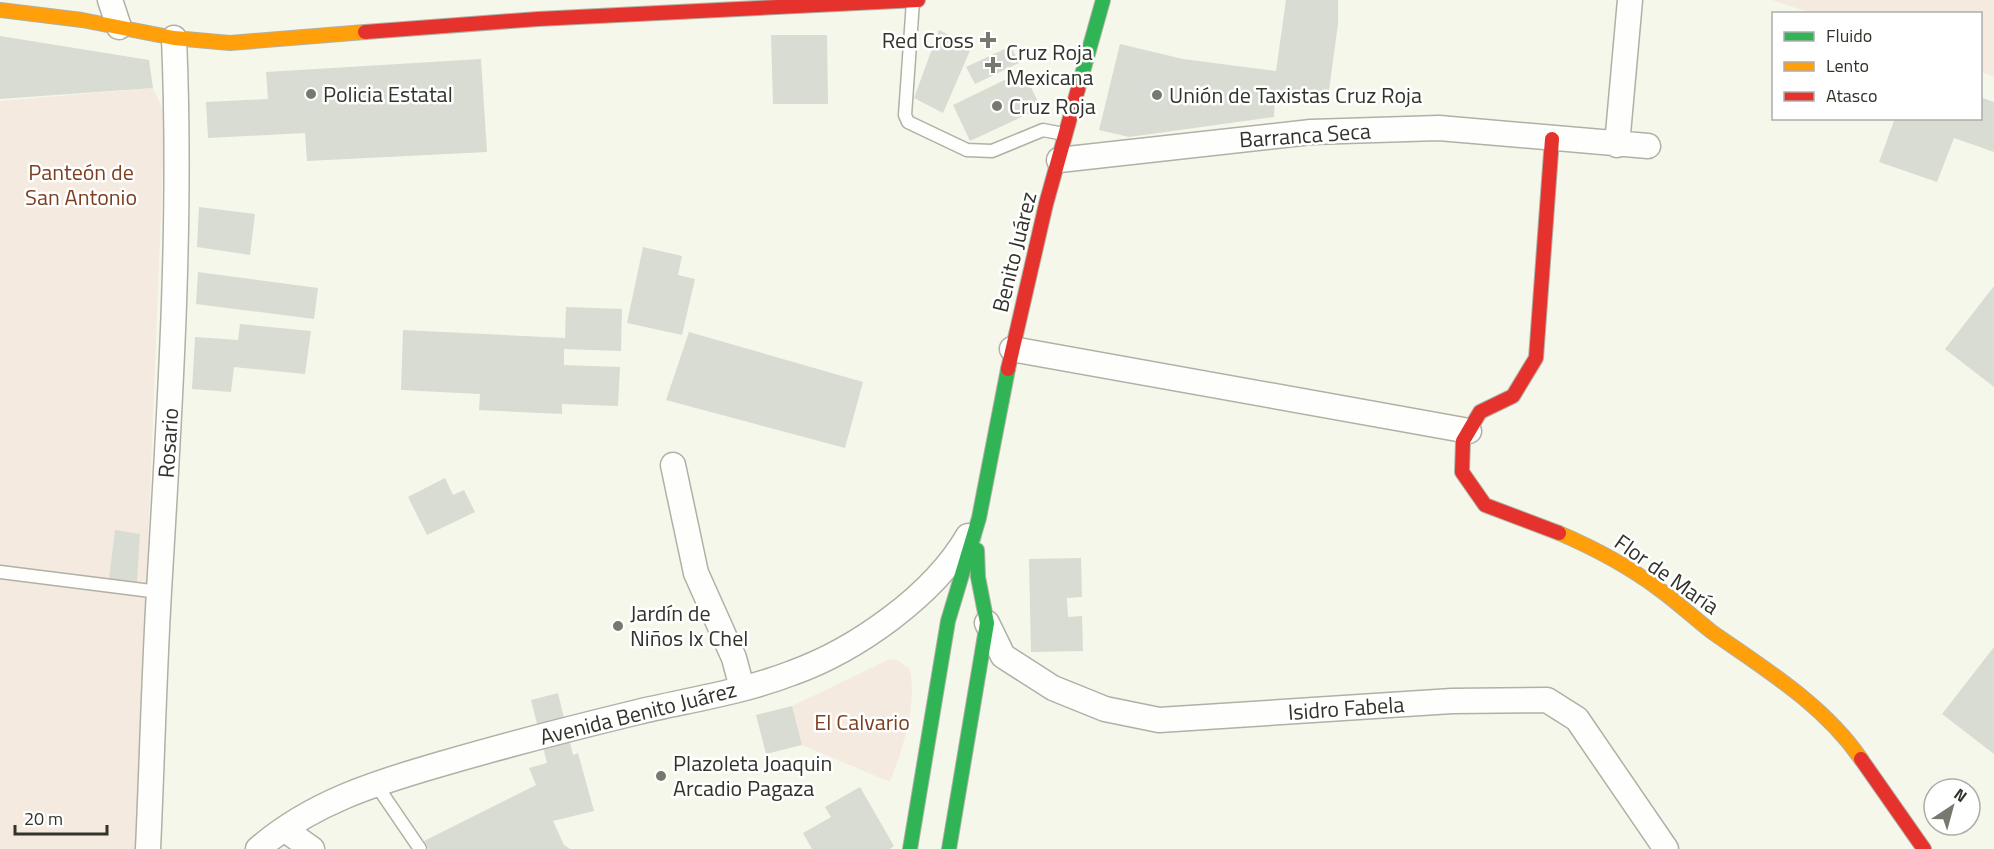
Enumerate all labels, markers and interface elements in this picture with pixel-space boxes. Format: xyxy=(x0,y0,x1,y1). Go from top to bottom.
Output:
legend xyxy=(1772,12,1982,120)
text: Fluido xyxy=(1826,22,1872,49)
place label: Red Cross xyxy=(882,23,974,57)
marker: Red Cross xyxy=(979,31,997,49)
place label: Cruz Roja Mexicana xyxy=(1006,35,1094,94)
text: Lento xyxy=(1826,52,1869,79)
marker: Cruz Roja Mexicana xyxy=(984,56,1002,74)
place label: Policia Estatal xyxy=(323,77,453,111)
place label: Unión de Taxistas Cruz Roja xyxy=(1169,78,1422,112)
text: Atasco xyxy=(1826,82,1877,109)
marker: Policia Estatal xyxy=(304,87,318,101)
marker: Unión de Taxistas Cruz Roja xyxy=(1150,88,1164,102)
place label: Cruz Roja xyxy=(1009,89,1096,123)
marker: Cruz Roja xyxy=(990,99,1004,113)
street label: Barranca Seca xyxy=(1238,113,1372,157)
park label: Panteón de San Antonio xyxy=(25,155,137,214)
street label: Benito Juárez xyxy=(983,188,1045,316)
street label: Rosario xyxy=(149,407,187,479)
street label: Flor de María xyxy=(1608,525,1726,623)
place label: Jardín de Niños Ix Chel xyxy=(630,596,748,655)
marker: Jardín de Niños Ix Chel xyxy=(611,619,625,633)
street label: Avenida Benito Juárez xyxy=(536,672,740,754)
street label: Isidro Fabela xyxy=(1287,687,1405,729)
park label: El Calvario xyxy=(814,705,910,739)
place label: Plazoleta Joaquin Arcadio Pagaza xyxy=(673,746,832,805)
marker: Plazoleta Joaquin Arcadio Pagaza xyxy=(654,769,668,783)
north arrow xyxy=(1922,777,1982,837)
text: N xyxy=(1949,782,1972,808)
scale bar xyxy=(15,798,106,836)
text: 20 m xyxy=(24,805,63,832)

